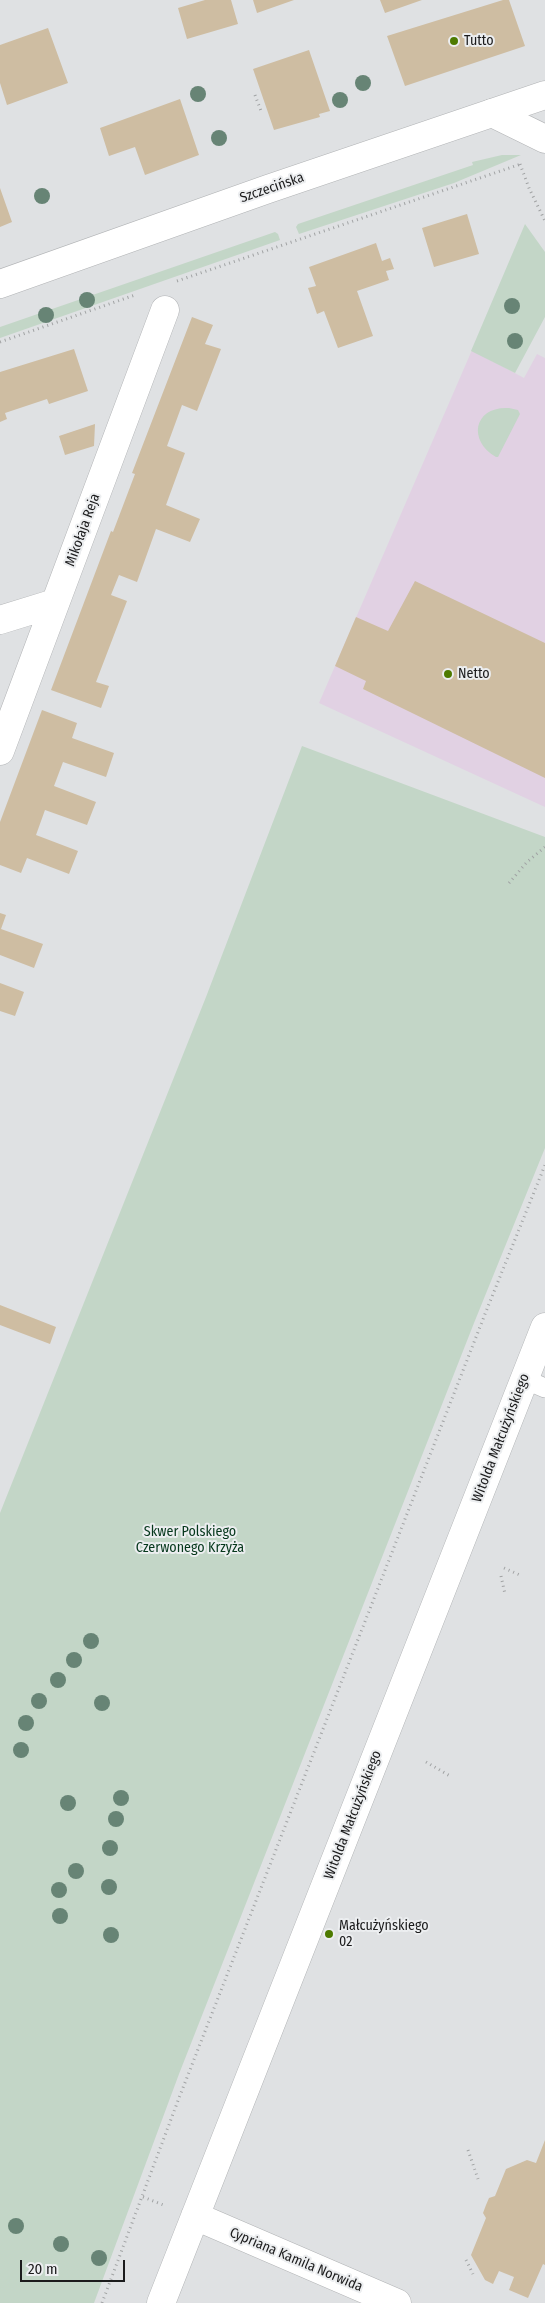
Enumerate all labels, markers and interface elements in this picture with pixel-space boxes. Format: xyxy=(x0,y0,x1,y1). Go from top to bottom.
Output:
place label: Tutto xyxy=(464,33,494,49)
marker: Tutto xyxy=(448,35,460,47)
street label: Szczecińska xyxy=(238,169,306,207)
street label: Mikołaja Reja xyxy=(62,491,104,569)
place label: Netto xyxy=(458,666,490,682)
marker: Netto xyxy=(442,668,454,680)
street label: Witolda Małcużyńskiego xyxy=(469,1371,533,1505)
park label: Skwer Polskiego Czerwonego Krzyża xyxy=(136,1524,244,1556)
street label: Witolda Małcużyńskiego xyxy=(321,1748,385,1882)
place label: Małcużyńskiego 02 xyxy=(339,1918,429,1950)
marker: Małcużyńskiego 02 xyxy=(323,1928,335,1940)
street label: Cypriana Kamila Norwida xyxy=(227,2224,365,2296)
scale bar xyxy=(22,2250,128,2282)
text: 20 m xyxy=(28,2260,58,2278)

